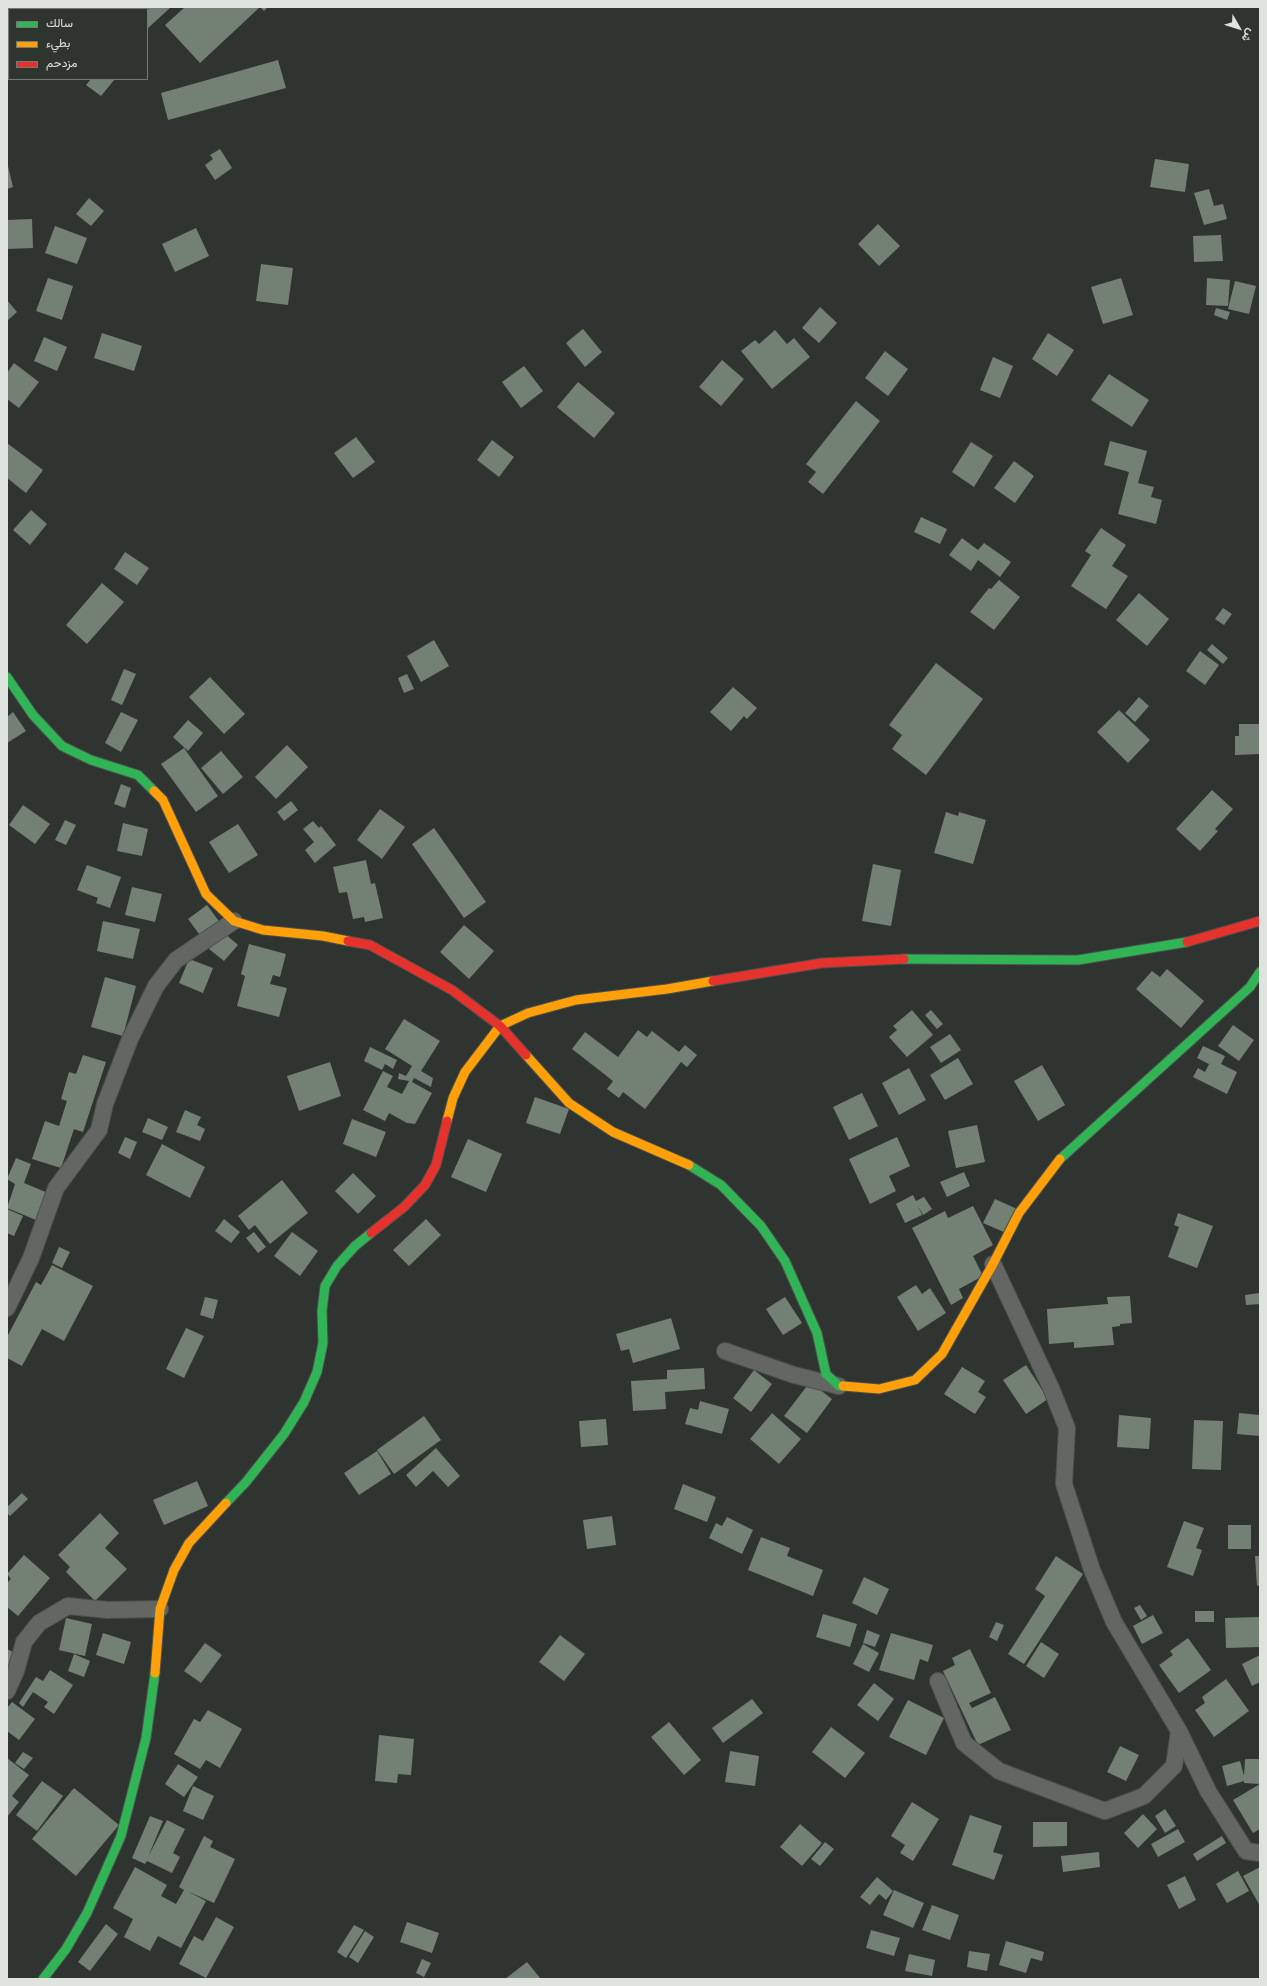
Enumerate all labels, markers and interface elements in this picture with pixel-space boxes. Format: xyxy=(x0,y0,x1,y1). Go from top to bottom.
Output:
legend xyxy=(8,8,148,80)
north arrow xyxy=(1219,8,1259,48)
text: سالك xyxy=(46,15,73,30)
text: ش xyxy=(1239,26,1258,45)
text: بطيء xyxy=(46,35,70,50)
text: مزدحم xyxy=(46,55,77,70)

